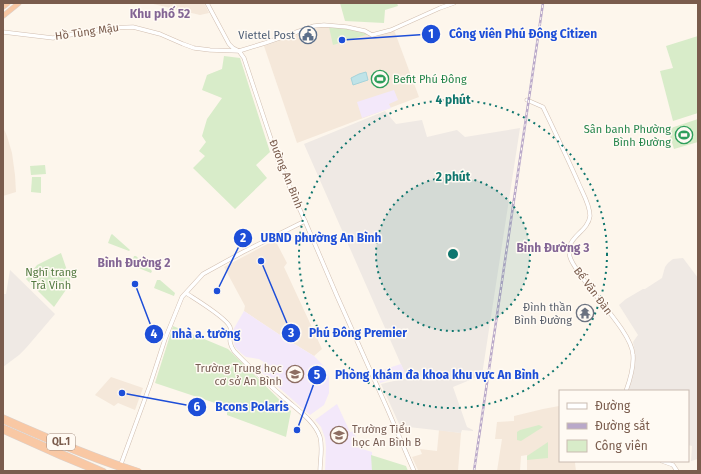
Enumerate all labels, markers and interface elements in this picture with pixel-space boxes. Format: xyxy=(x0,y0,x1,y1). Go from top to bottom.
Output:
district label: Khu phố 52 xyxy=(130,5,190,21)
street label: Hồ Tùng Mậu xyxy=(54,21,120,43)
callout: Công viên Phú Đông Citizen xyxy=(421,22,605,46)
public building icon: Viettel Post xyxy=(298,25,318,45)
text: 1 xyxy=(428,27,434,41)
text: Công viên Phú Đông Citizen xyxy=(449,27,597,41)
place label: Viettel Post xyxy=(238,29,295,42)
sports icon: Befit Phú Đông xyxy=(370,69,390,89)
place label: Befit Phú Đông xyxy=(393,73,467,86)
text: 4 phút xyxy=(435,93,471,107)
place label: Sân banh Phường Bình Đường xyxy=(584,123,671,149)
sports icon: Sân banh Phường Bình Đường xyxy=(674,125,694,145)
street label: Đường An Bình xyxy=(266,137,306,211)
text: 2 phút xyxy=(436,170,471,184)
callout: UBND phường An Bình xyxy=(233,226,389,250)
text: 2 xyxy=(240,231,246,245)
text: UBND phường An Bình xyxy=(261,231,381,245)
district label: Bình Đường 3 xyxy=(516,241,590,255)
centre of rings xyxy=(446,247,460,261)
district label: Bình Đường 2 xyxy=(97,256,171,270)
street label: Bế Văn Đàn xyxy=(571,265,615,317)
park label: Nghĩ trang Trà Vinh xyxy=(25,266,77,292)
place label: Đình thần Bình Đường xyxy=(514,301,572,327)
temple icon: Đình thần Bình Đường xyxy=(575,303,595,323)
callout: Phú Đông Premier xyxy=(281,321,415,345)
callout: nhà a. tường xyxy=(144,322,249,346)
text: 3 xyxy=(287,326,294,340)
text: Phú Đông Premier xyxy=(309,326,407,340)
text: 4 xyxy=(151,327,158,341)
text: nhà a. tường xyxy=(172,327,241,341)
place label: Trường Trung học cơ sở An Bình xyxy=(195,362,282,388)
callout: Phòng khám đa khoa khu vực An Bình xyxy=(307,363,547,387)
school or university icon: Trường Trung học cơ sở An Bình xyxy=(285,364,305,384)
text: 5 xyxy=(314,368,321,382)
text: Phòng khám đa khoa khu vực An Bình xyxy=(335,368,539,382)
legend xyxy=(559,390,689,462)
callout: Bcons Polaris xyxy=(187,395,297,419)
text: Đường xyxy=(595,399,631,413)
text: 6 xyxy=(194,400,201,414)
text: Bcons Polaris xyxy=(215,400,289,414)
text: Đường sắt xyxy=(595,417,650,433)
place label: Trường Tiểu học An Bình B xyxy=(352,422,421,449)
school or university icon: Trường Tiểu học An Bình B xyxy=(329,425,349,445)
road number: QL.1 xyxy=(47,434,75,450)
text: Công viên xyxy=(595,439,648,453)

